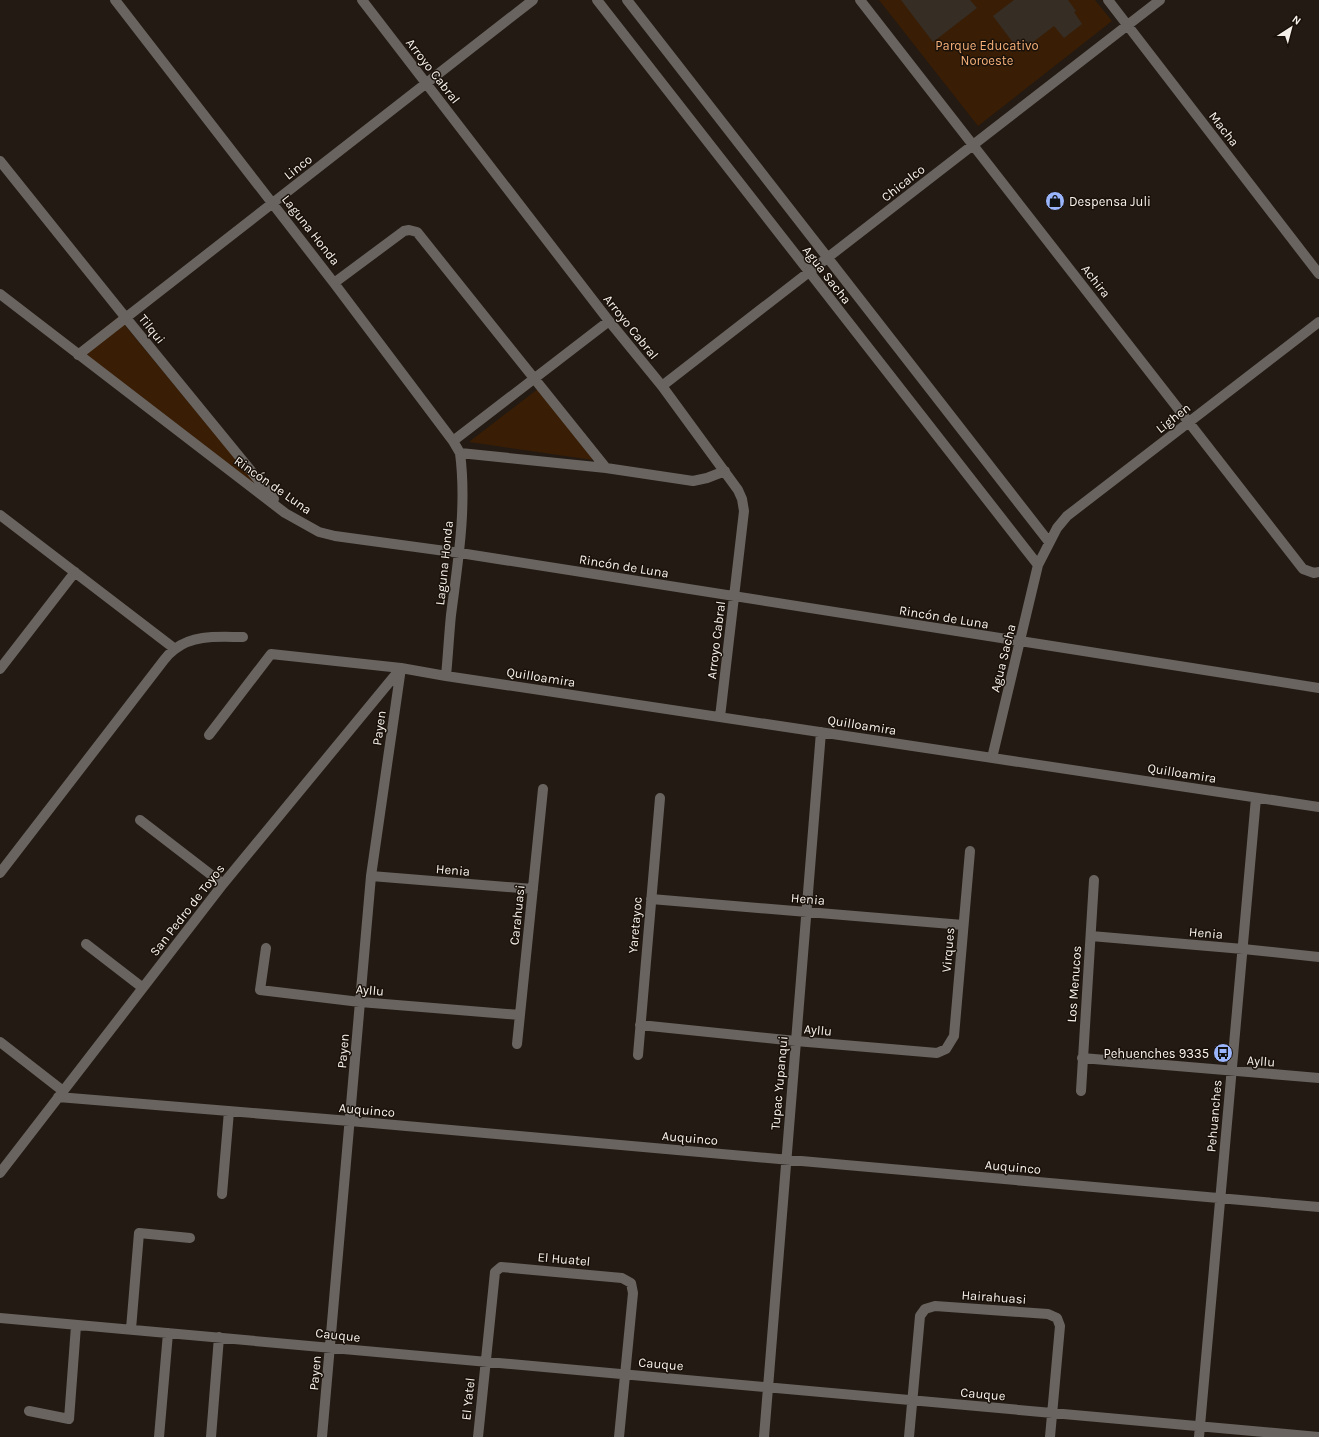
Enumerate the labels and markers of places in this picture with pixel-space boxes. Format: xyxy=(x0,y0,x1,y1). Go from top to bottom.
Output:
shop icon: Despensa Juli xyxy=(1044,190,1066,212)
place label: Despensa Juli xyxy=(1069,194,1151,209)
bus stop icon: Pehuenches 9335 xyxy=(1212,1042,1234,1064)
place label: Pehuenches 9335 xyxy=(1104,1046,1209,1061)

